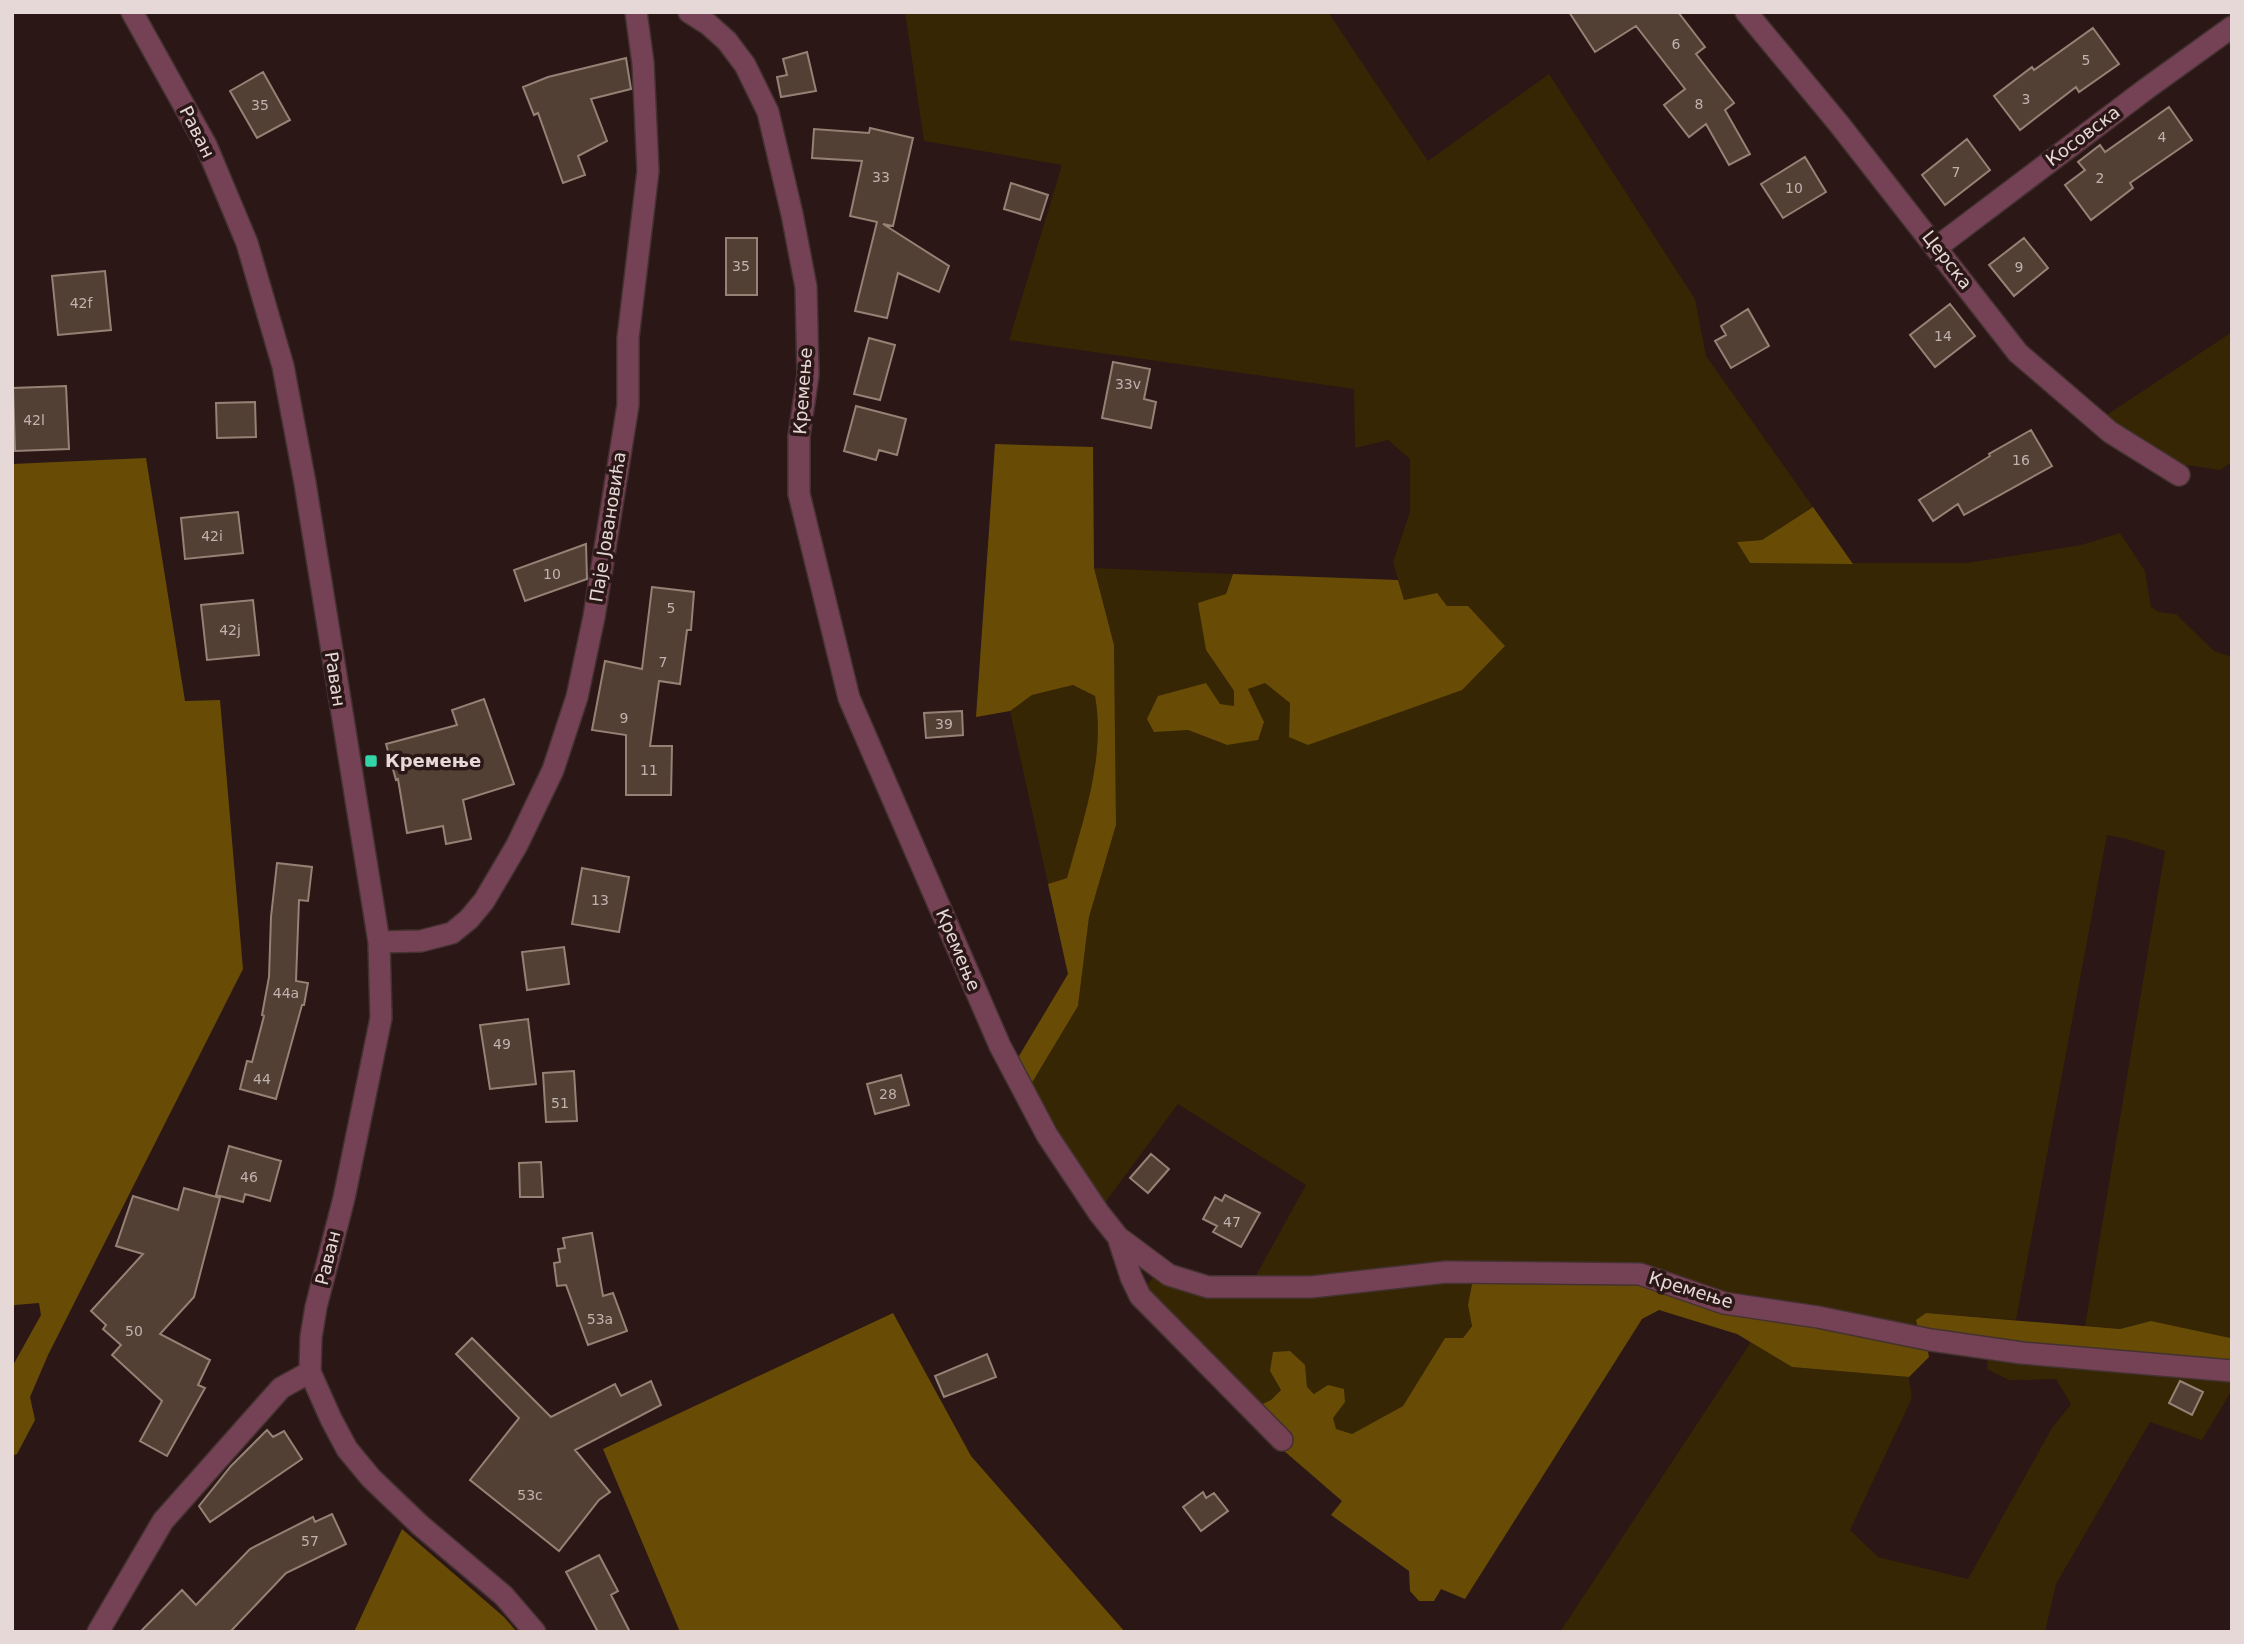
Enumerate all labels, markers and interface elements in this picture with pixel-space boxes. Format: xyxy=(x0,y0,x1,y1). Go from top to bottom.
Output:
house number: 6 xyxy=(1672,36,1681,52)
house number: 5 xyxy=(2082,52,2090,68)
house number: 3 xyxy=(2022,91,2030,107)
house number: 8 xyxy=(1695,96,1703,112)
house number: 35 xyxy=(251,97,269,113)
street label: Косовска xyxy=(2042,101,2124,170)
street label: Раван xyxy=(176,102,219,161)
house number: 4 xyxy=(2158,129,2167,145)
house number: 7 xyxy=(1952,164,1960,180)
house number: 33 xyxy=(872,169,890,185)
house number: 2 xyxy=(2096,170,2104,186)
house number: 10 xyxy=(1785,180,1803,196)
street label: Церска xyxy=(1918,226,1977,293)
house number: 35 xyxy=(732,258,750,274)
house number: 9 xyxy=(2015,259,2023,275)
house number: 42f xyxy=(70,295,93,311)
house number: 14 xyxy=(1934,328,1952,344)
street label: Кремење xyxy=(789,347,816,435)
house number: 33v xyxy=(1115,376,1141,392)
house number: 42l xyxy=(23,412,45,428)
street label: Паје Јовановића xyxy=(585,450,630,604)
house number: 16 xyxy=(2012,452,2030,468)
house number: 42i xyxy=(201,528,223,544)
house number: 10 xyxy=(543,566,561,582)
house number: 5 xyxy=(667,600,675,616)
house number: 42j xyxy=(219,622,241,638)
street label: Раван xyxy=(321,650,350,708)
house number: 7 xyxy=(659,654,667,670)
house number: 9 xyxy=(620,710,628,726)
house number: 39 xyxy=(935,716,953,732)
place label: Кремење xyxy=(385,750,481,771)
marker: Кремење xyxy=(363,753,379,769)
house number: 11 xyxy=(640,762,658,778)
house number: 13 xyxy=(591,892,609,908)
street label: Кремење xyxy=(932,906,985,994)
house number: 44a xyxy=(273,985,299,1001)
house number: 49 xyxy=(493,1036,511,1052)
house number: 44 xyxy=(253,1071,271,1087)
house number: 28 xyxy=(879,1086,897,1102)
house number: 51 xyxy=(551,1095,569,1111)
house number: 46 xyxy=(240,1169,258,1185)
house number: 47 xyxy=(1223,1214,1241,1230)
street label: Раван xyxy=(311,1229,344,1287)
street label: Кремење xyxy=(1646,1267,1736,1312)
house number: 53a xyxy=(587,1311,613,1327)
house number: 50 xyxy=(125,1323,143,1339)
house number: 53c xyxy=(517,1487,543,1503)
house number: 57 xyxy=(301,1533,319,1549)

